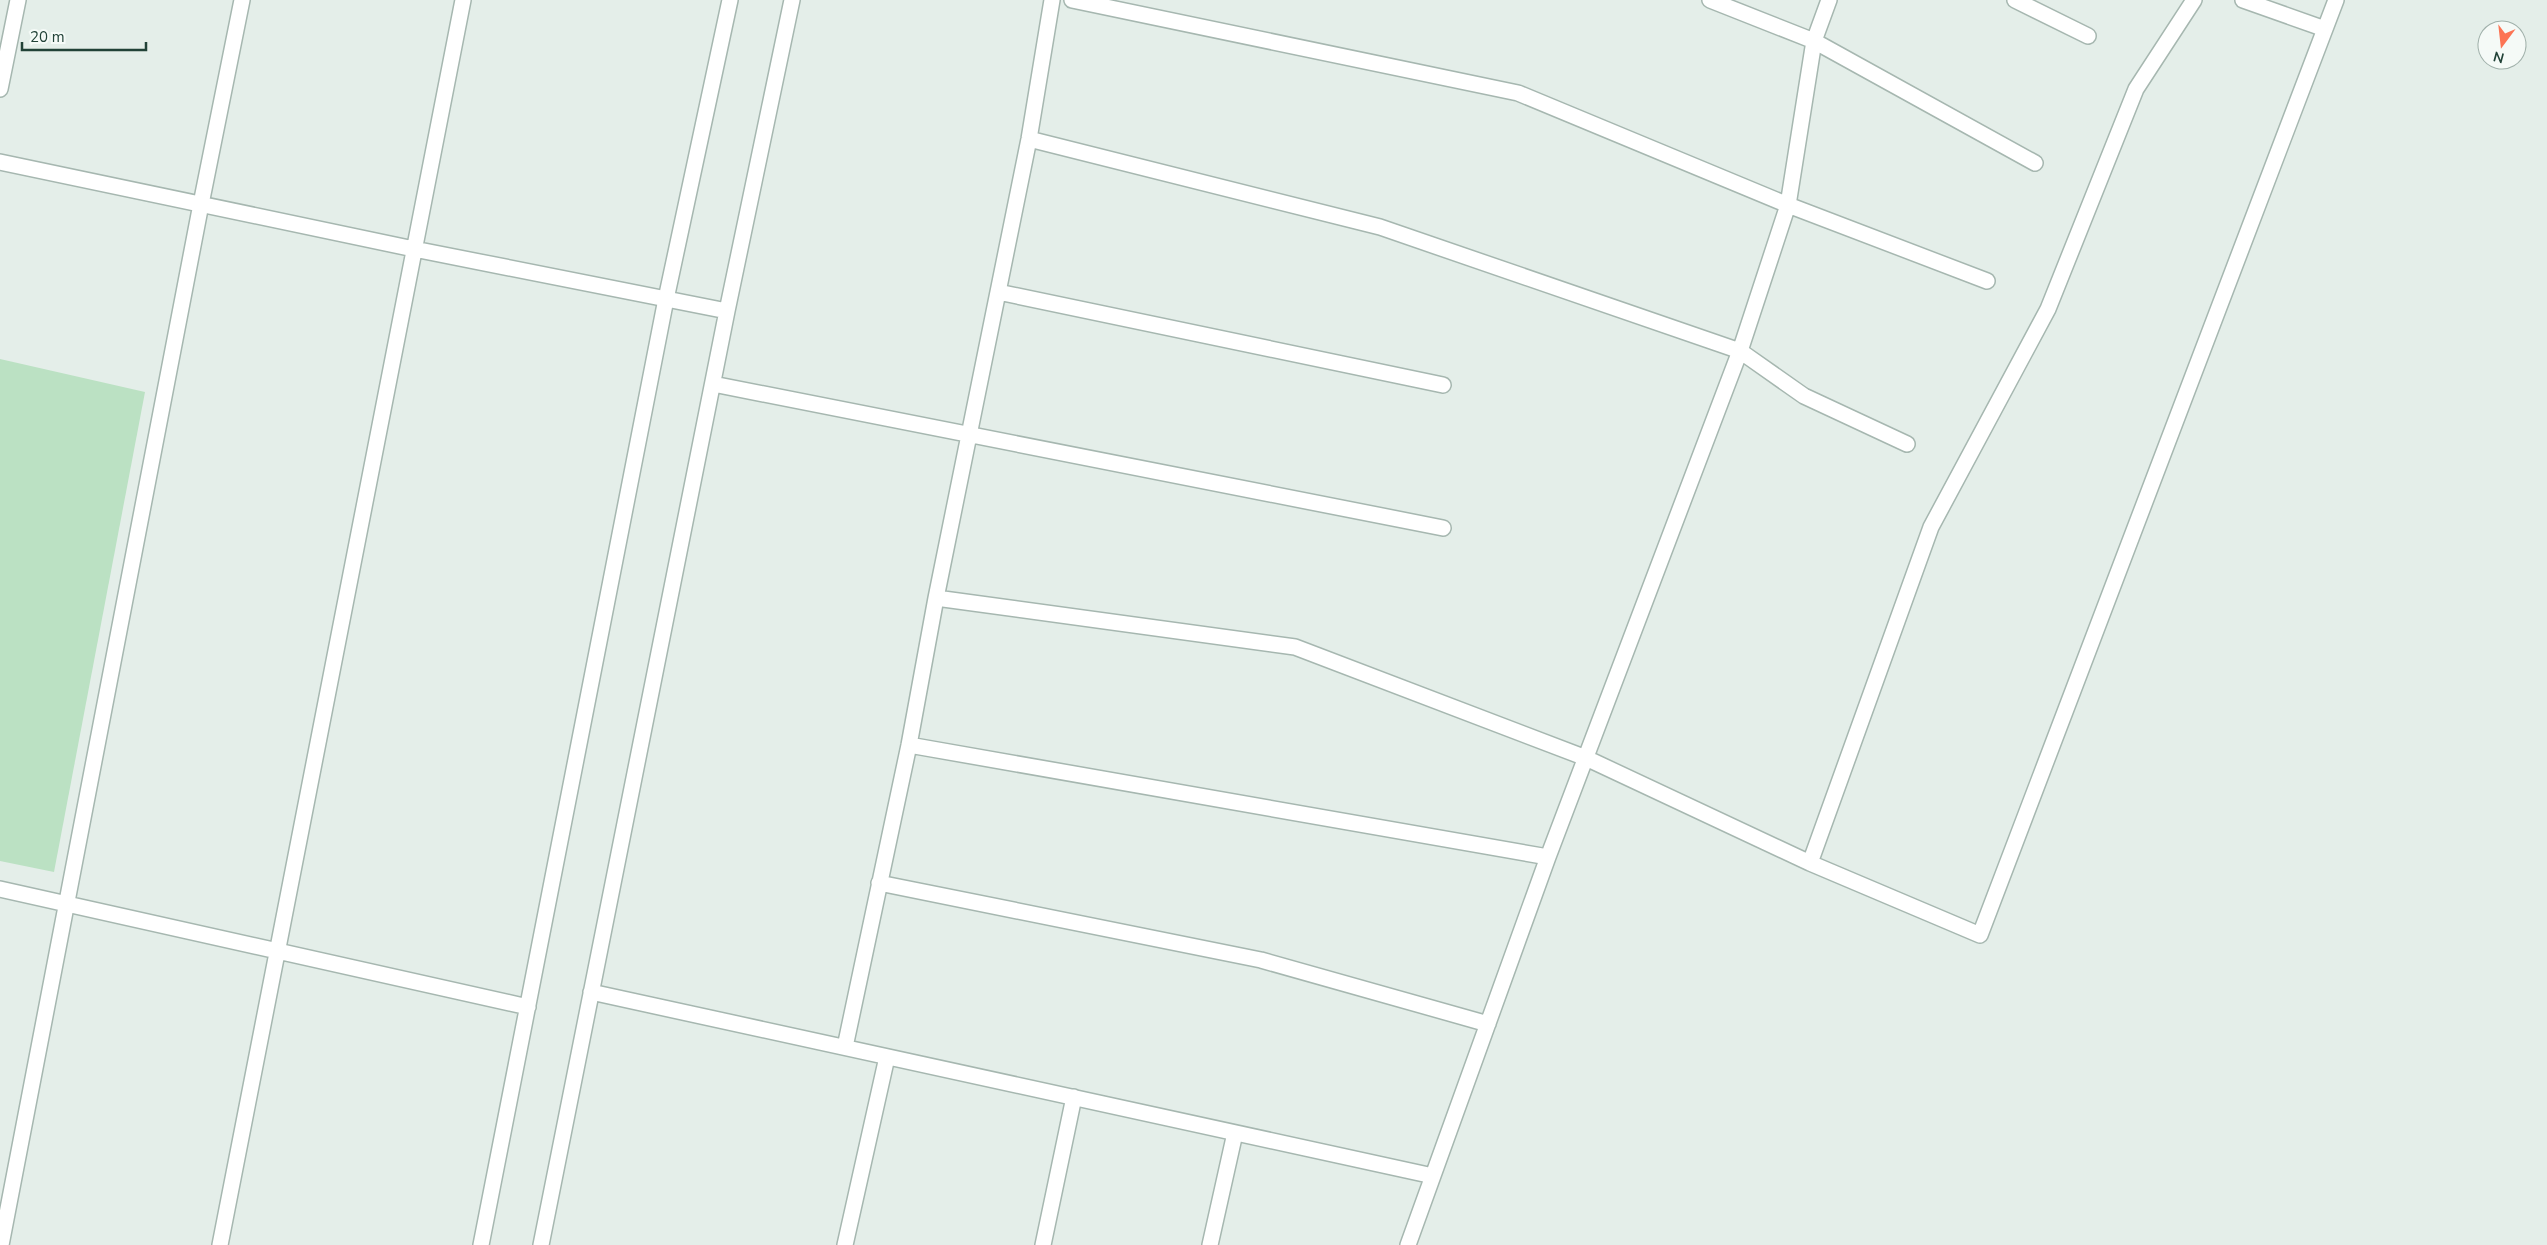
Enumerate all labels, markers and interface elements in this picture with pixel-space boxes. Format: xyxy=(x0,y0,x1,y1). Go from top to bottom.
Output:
scale bar xyxy=(22,20,146,52)
north arrow xyxy=(2477,20,2527,70)
text: 20 m xyxy=(30,27,65,47)
text: N xyxy=(2491,47,2506,68)

